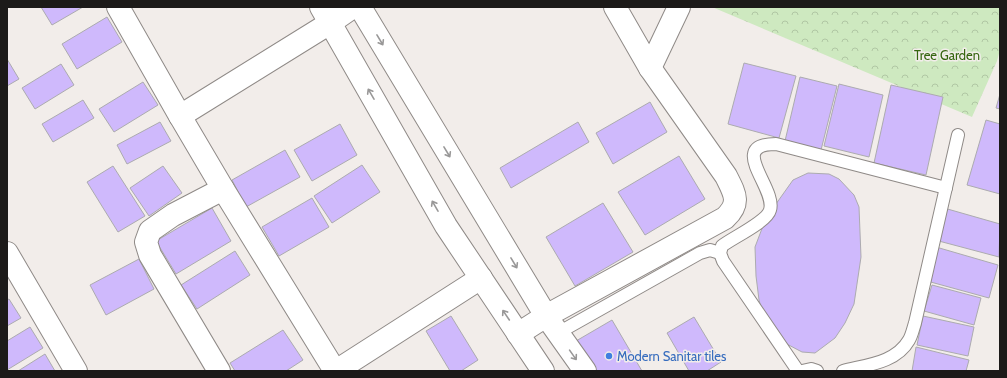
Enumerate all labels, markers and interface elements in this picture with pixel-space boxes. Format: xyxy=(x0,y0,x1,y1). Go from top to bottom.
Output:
one-way arrow xyxy=(377,34,385,46)
park label: Tree Garden xyxy=(914,47,980,63)
one-way arrow xyxy=(366,88,374,100)
one-way arrow xyxy=(444,146,452,158)
one-way arrow xyxy=(431,201,439,213)
one-way arrow xyxy=(511,257,519,269)
one-way arrow xyxy=(502,310,510,321)
place label: Modern Sanitar tiles xyxy=(617,348,727,364)
one-way arrow xyxy=(569,349,578,360)
marker: Modern Sanitar tiles xyxy=(604,351,614,361)

